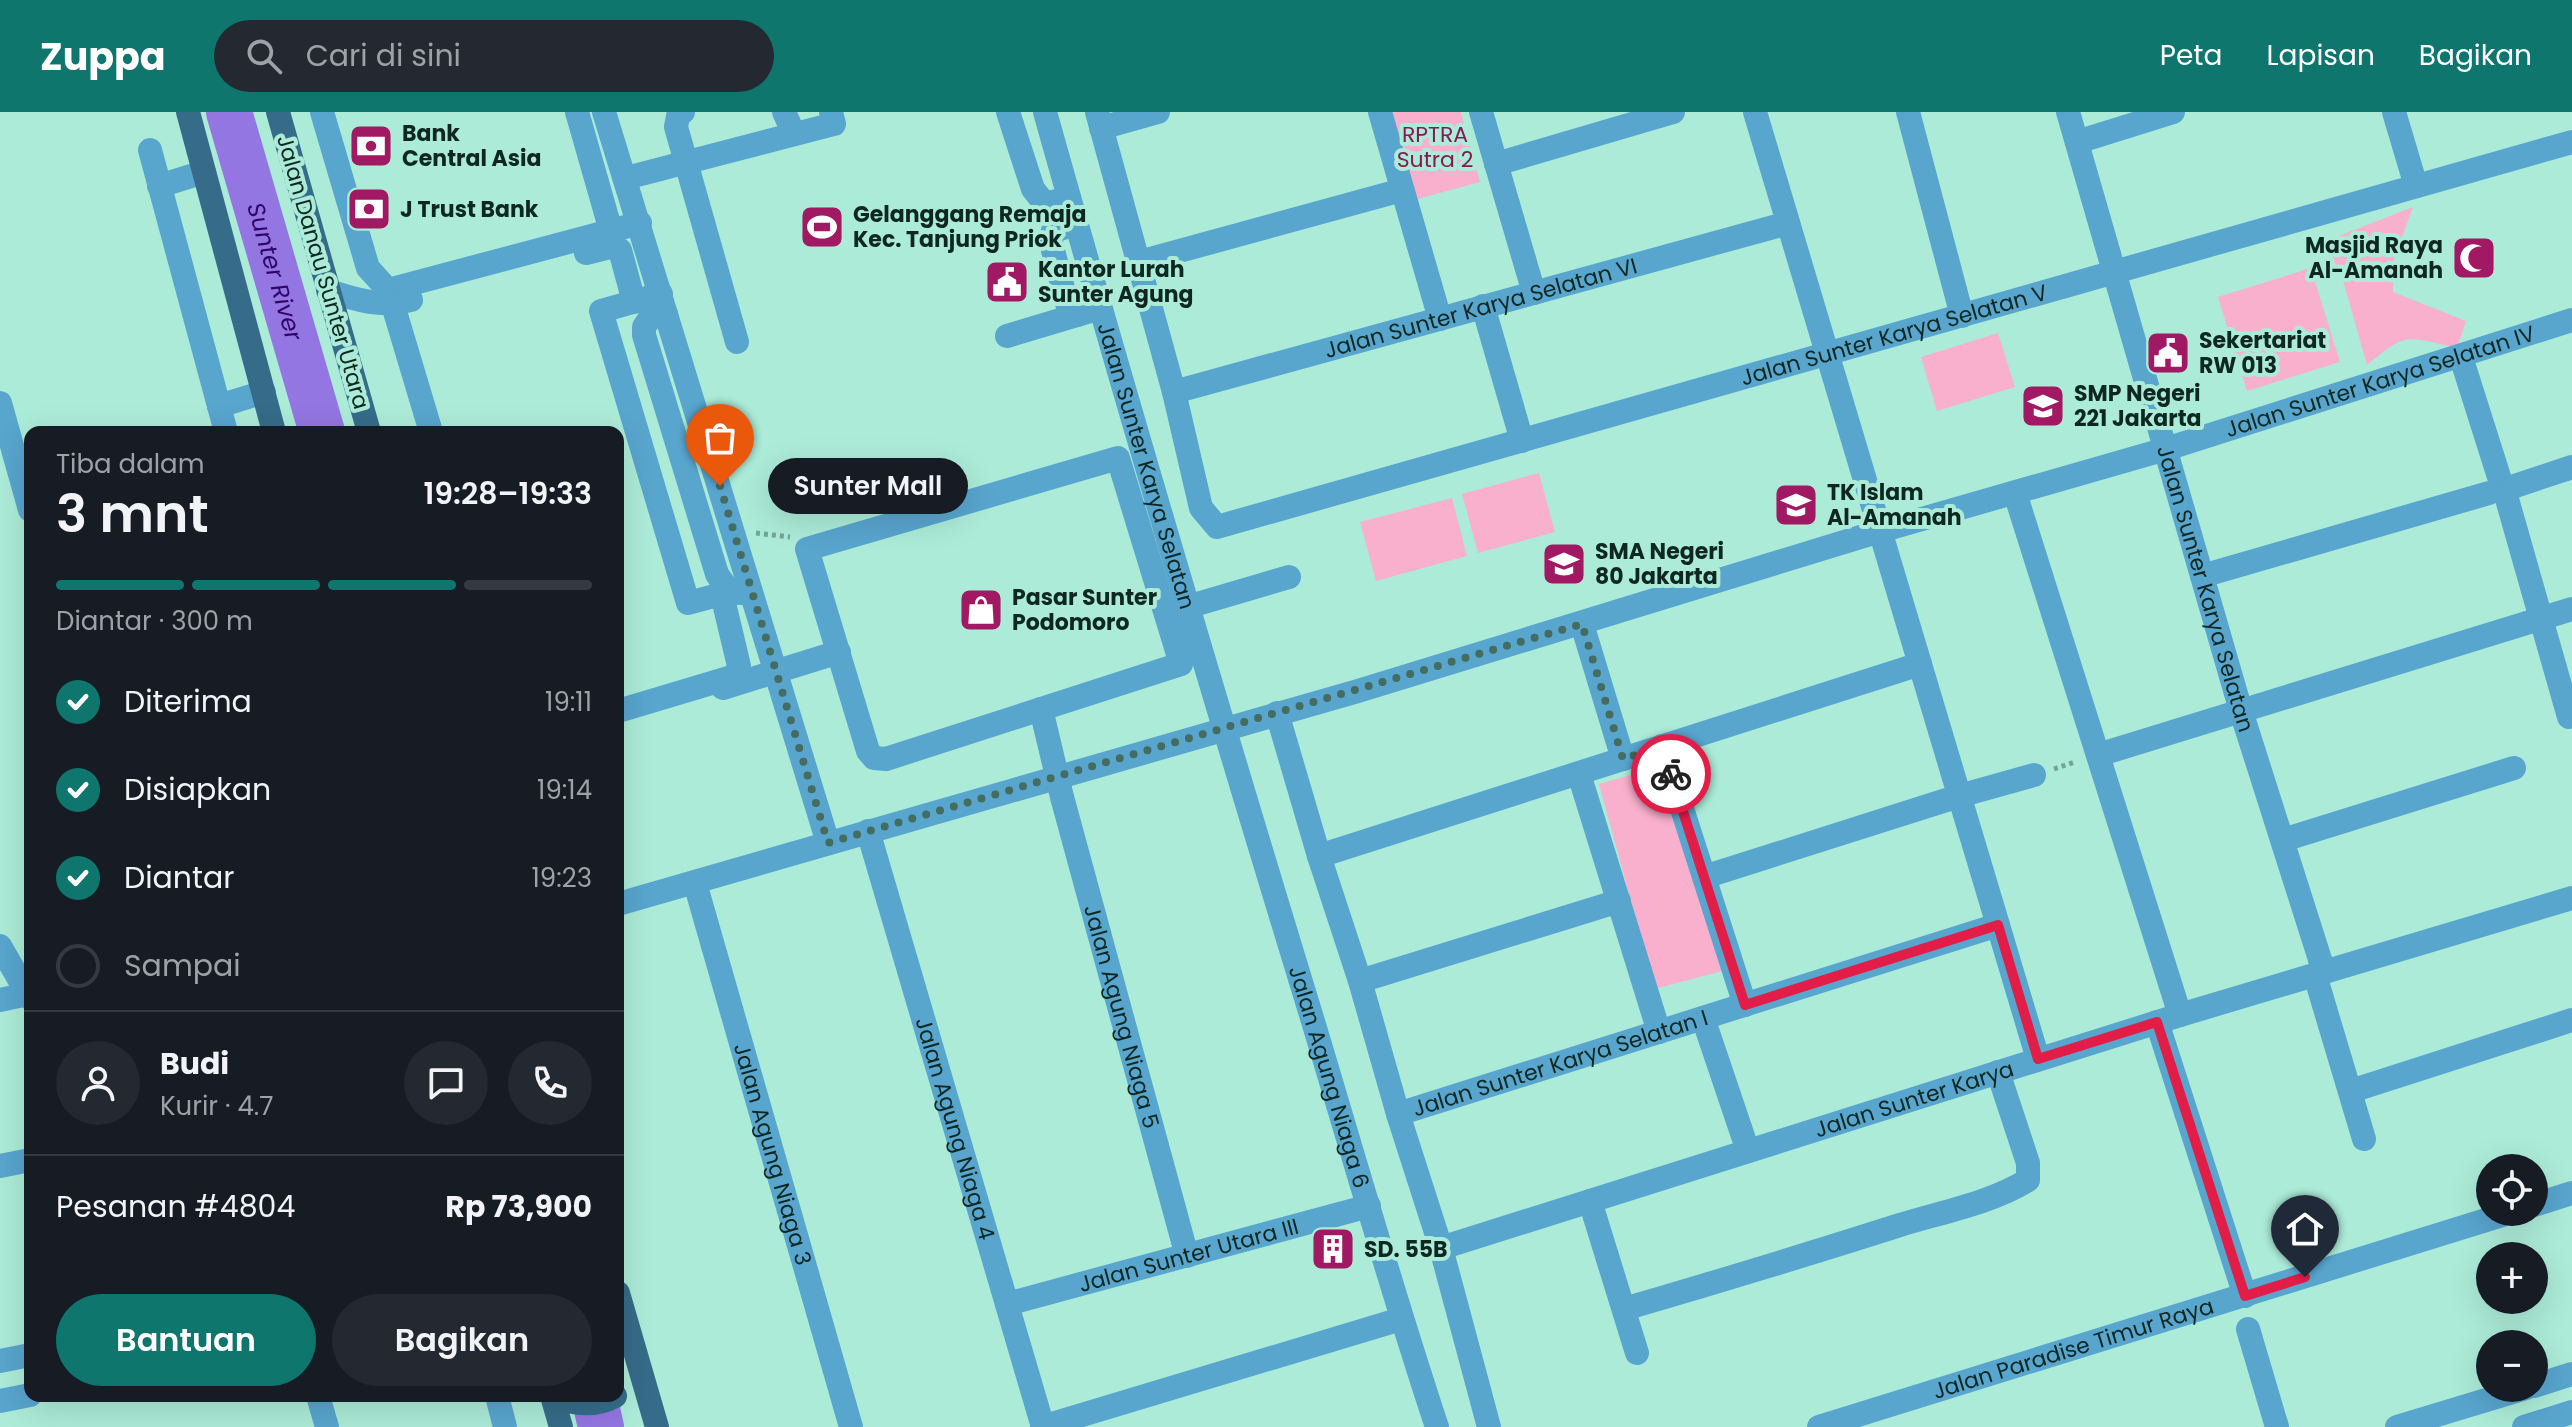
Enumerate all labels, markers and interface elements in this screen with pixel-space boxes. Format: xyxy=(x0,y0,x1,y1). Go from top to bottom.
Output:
search box xyxy=(214,20,774,92)
text: Zuppa xyxy=(40,30,166,83)
icon: search xyxy=(242,34,286,78)
text: Cari di sini xyxy=(306,34,461,77)
text: Peta xyxy=(2160,36,2223,75)
text: Lapisan xyxy=(2267,36,2375,75)
text: Bagikan xyxy=(2419,36,2532,75)
place label: Bank Central Asia xyxy=(402,118,542,174)
park label: RPTRA Sutra 2 xyxy=(1397,119,1473,175)
bank icon: Bank Central Asia xyxy=(347,122,395,170)
street label: Jalan Danau Sunter Utara xyxy=(269,131,377,413)
bank icon: J Trust Bank xyxy=(345,185,393,233)
place label: J Trust Bank xyxy=(400,194,539,225)
water label: Sunter River xyxy=(240,198,311,345)
place label: Gelanggang Remaja Kec. Tanjung Priok xyxy=(853,199,1086,255)
sports icon: Gelanggang Remaja Kec. Tanjung Priok xyxy=(798,203,846,251)
place label: Masjid Raya Al-Amanah xyxy=(2305,230,2443,286)
mosque icon: Masjid Raya Al-Amanah xyxy=(2450,234,2498,282)
street label: Jalan Sunter Karya Selatan VI xyxy=(1321,250,1640,365)
place label: Kantor Lurah Sunter Agung xyxy=(1038,254,1194,310)
public building icon: Kantor Lurah Sunter Agung xyxy=(983,258,1031,306)
street label: Jalan Sunter Karya Selatan V xyxy=(1737,276,2051,393)
street label: Jalan Sunter Karya Selatan IV xyxy=(2221,317,2539,445)
street label: Jalan Sunter Karya Selatan xyxy=(1090,319,1203,613)
place label: Sekertariat RW 013 xyxy=(2199,325,2326,381)
public building icon: Sekertariat RW 013 xyxy=(2144,329,2192,377)
place label: SMP Negeri 221 Jakarta xyxy=(2074,378,2202,434)
school or university icon: SMP Negeri 221 Jakarta xyxy=(2019,382,2067,430)
pin xyxy=(686,404,754,486)
icon: bag xyxy=(698,416,742,460)
street label: Jalan Sunter Karya Selatan xyxy=(2150,442,2262,736)
text: Tiba dalam xyxy=(56,446,204,482)
callout: Sunter Mall xyxy=(768,458,968,514)
text: Sunter Mall xyxy=(794,468,942,504)
text: 19:28–19:33 xyxy=(423,472,592,515)
text: 3 mnt xyxy=(56,477,209,550)
place label: TK Islam Al-Amanah xyxy=(1827,477,1962,533)
school or university icon: TK Islam Al-Amanah xyxy=(1772,481,1820,529)
place label: SMA Negeri 80 Jakarta xyxy=(1595,536,1724,592)
school or university icon: SMA Negeri 80 Jakarta xyxy=(1540,540,1588,588)
place label: Pasar Sunter Podomoro xyxy=(1012,582,1157,638)
shop icon: Pasar Sunter Podomoro xyxy=(957,586,1005,634)
text: Diantar · 300 m xyxy=(56,603,253,639)
icon: check xyxy=(56,680,100,724)
text: Diterima xyxy=(124,680,252,723)
text: 19:11 xyxy=(545,684,592,720)
courier xyxy=(1631,734,1711,814)
icon: bike xyxy=(1649,752,1693,796)
icon: check xyxy=(56,768,100,812)
text: Disiapkan xyxy=(124,768,271,811)
text: 19:14 xyxy=(537,772,592,808)
icon: check xyxy=(56,856,100,900)
text: Diantar xyxy=(124,856,234,899)
text: 19:23 xyxy=(531,860,592,896)
street label: Jalan Agung Niaga 5 xyxy=(1077,901,1167,1132)
text: Sampai xyxy=(124,944,241,987)
street label: Jalan Agung Niaga 6 xyxy=(1281,962,1377,1192)
street label: Jalan Sunter Karya Selatan I xyxy=(1408,1002,1712,1124)
street label: Jalan Agung Niaga 4 xyxy=(908,1013,1003,1244)
street label: Jalan Agung Niaga 3 xyxy=(726,1039,819,1269)
button: person xyxy=(56,1041,140,1125)
button: chat xyxy=(404,1041,488,1125)
button: phone xyxy=(508,1041,592,1125)
text: Budi xyxy=(160,1042,229,1085)
street label: Jalan Sunter Karya xyxy=(1811,1053,2018,1145)
text: Kurir · 4.7 xyxy=(160,1088,273,1124)
map controls xyxy=(2476,1154,2548,1402)
button: locate xyxy=(2476,1154,2548,1226)
text: Pesanan #4804 xyxy=(56,1185,295,1228)
text: Rp 73,900 xyxy=(445,1185,592,1228)
pin xyxy=(2271,1195,2339,1277)
icon: home xyxy=(2283,1207,2327,1251)
street label: Jalan Sunter Utara III xyxy=(1075,1210,1302,1299)
building icon: SD. 55B xyxy=(1309,1225,1357,1273)
place label: SD. 55B xyxy=(1364,1234,1448,1265)
button: + xyxy=(2476,1242,2548,1314)
street label: Jalan Paradise Timur Raya xyxy=(1929,1290,2217,1406)
button: Bantuan xyxy=(56,1294,316,1386)
button: Bagikan xyxy=(332,1294,592,1386)
button: − xyxy=(2476,1330,2548,1402)

